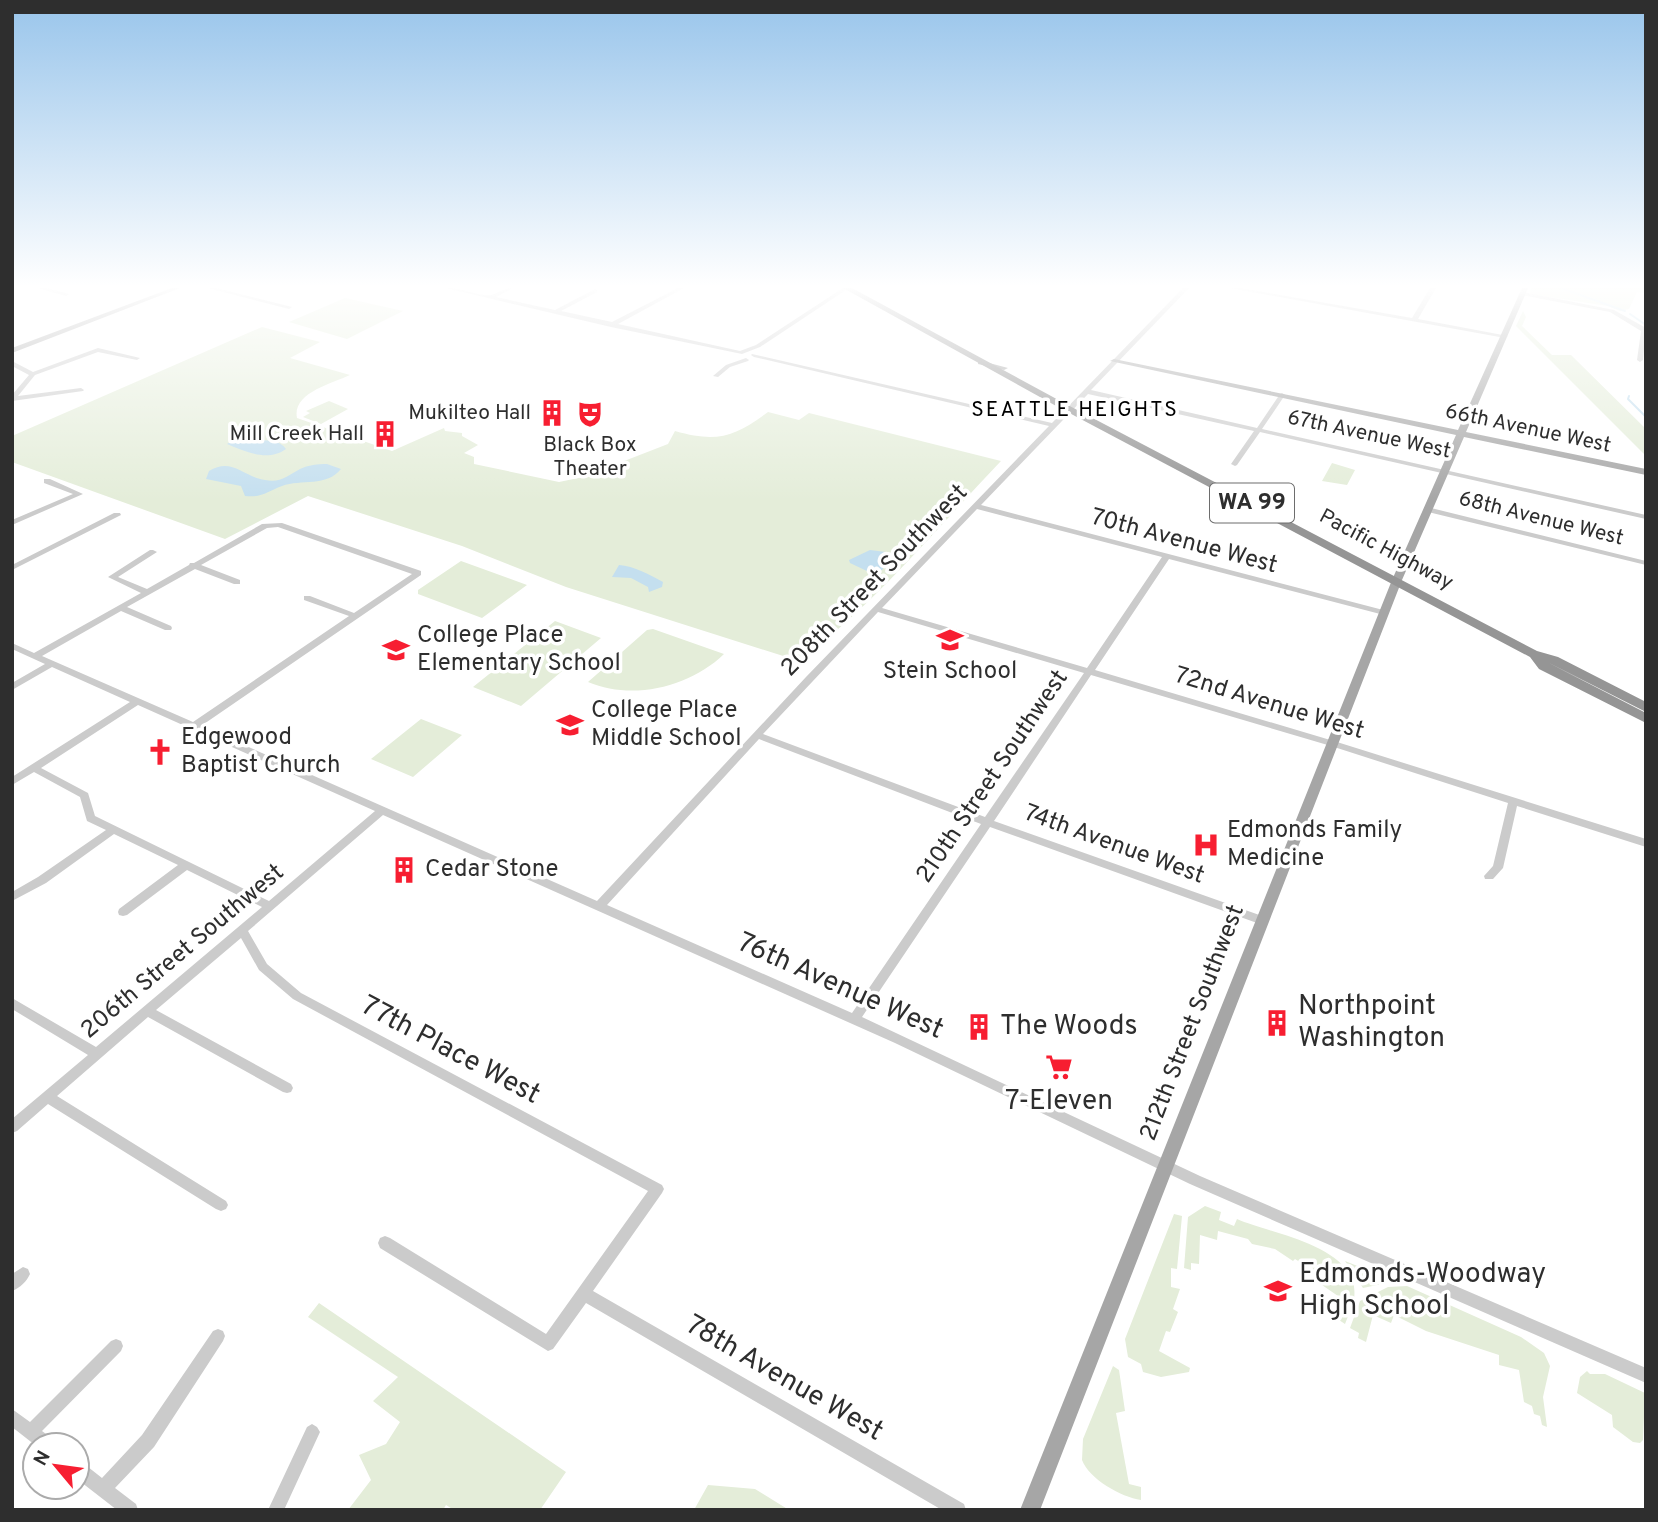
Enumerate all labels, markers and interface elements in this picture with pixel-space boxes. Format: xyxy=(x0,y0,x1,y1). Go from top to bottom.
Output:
district label: SEATTLE HEIGHTS xyxy=(971,397,1179,424)
building icon: Mukilteo Hall xyxy=(537,398,567,428)
street label: 66th Avenue West xyxy=(1442,398,1614,460)
theatre icon: Black Box Theater xyxy=(575,399,605,429)
place label: Mukilteo Hall xyxy=(408,400,531,427)
street label: 67th Avenue West xyxy=(1285,404,1453,466)
building icon: Mill Creek Hall xyxy=(370,419,400,449)
place label: Mill Creek Hall xyxy=(229,421,364,448)
place label: Black Box Theater xyxy=(543,432,637,483)
street label: 208th Street Southwest xyxy=(775,478,975,684)
road number: WA 99 xyxy=(1210,484,1294,523)
street label: 68th Avenue West xyxy=(1456,485,1626,553)
street label: 70th Avenue West xyxy=(1087,503,1281,581)
street label: Pacific Highway xyxy=(1314,503,1458,597)
place label: College Place Elementary School xyxy=(417,621,621,679)
school or university icon: Stein School xyxy=(935,625,965,655)
school or university icon: College Place Elementary School xyxy=(381,635,411,665)
place label: Stein School xyxy=(883,657,1017,687)
street label: 72nd Avenue West xyxy=(1171,661,1367,747)
street label: 210th Street Southwest xyxy=(910,665,1076,889)
place label: College Place Middle School xyxy=(591,696,741,754)
school or university icon: College Place Middle School xyxy=(555,710,585,740)
place label: Edgewood Baptist Church xyxy=(181,723,341,781)
church icon: Edgewood Baptist Church xyxy=(145,737,175,767)
street label: 74th Avenue West xyxy=(1020,798,1208,892)
place label: Edmonds Family Medicine xyxy=(1227,816,1402,874)
hospital icon: Edmonds Family Medicine xyxy=(1191,830,1221,860)
building icon: Cedar Stone xyxy=(389,855,419,885)
place label: Cedar Stone xyxy=(425,855,558,885)
street label: 206th Street Southwest xyxy=(75,858,291,1046)
street label: 212th Street Southwest xyxy=(1134,901,1252,1145)
street label: 76th Avenue West xyxy=(731,925,949,1049)
street label: 77th Place West xyxy=(354,989,546,1113)
place label: Northpoint Washington xyxy=(1298,989,1445,1057)
building icon: Northpoint Washington xyxy=(1262,1008,1292,1038)
place label: The Woods xyxy=(1000,1009,1138,1045)
building icon: The Woods xyxy=(964,1012,994,1042)
supermarket icon: 7-Eleven xyxy=(1044,1052,1074,1082)
place label: 7-Eleven xyxy=(1005,1084,1113,1120)
place label: Edmonds-Woodway High School xyxy=(1299,1257,1546,1325)
school or university icon: Edmonds-Woodway High School xyxy=(1263,1276,1293,1306)
street label: 78th Avenue West xyxy=(679,1308,889,1450)
north arrow xyxy=(21,1431,91,1501)
text: N xyxy=(29,1447,57,1471)

